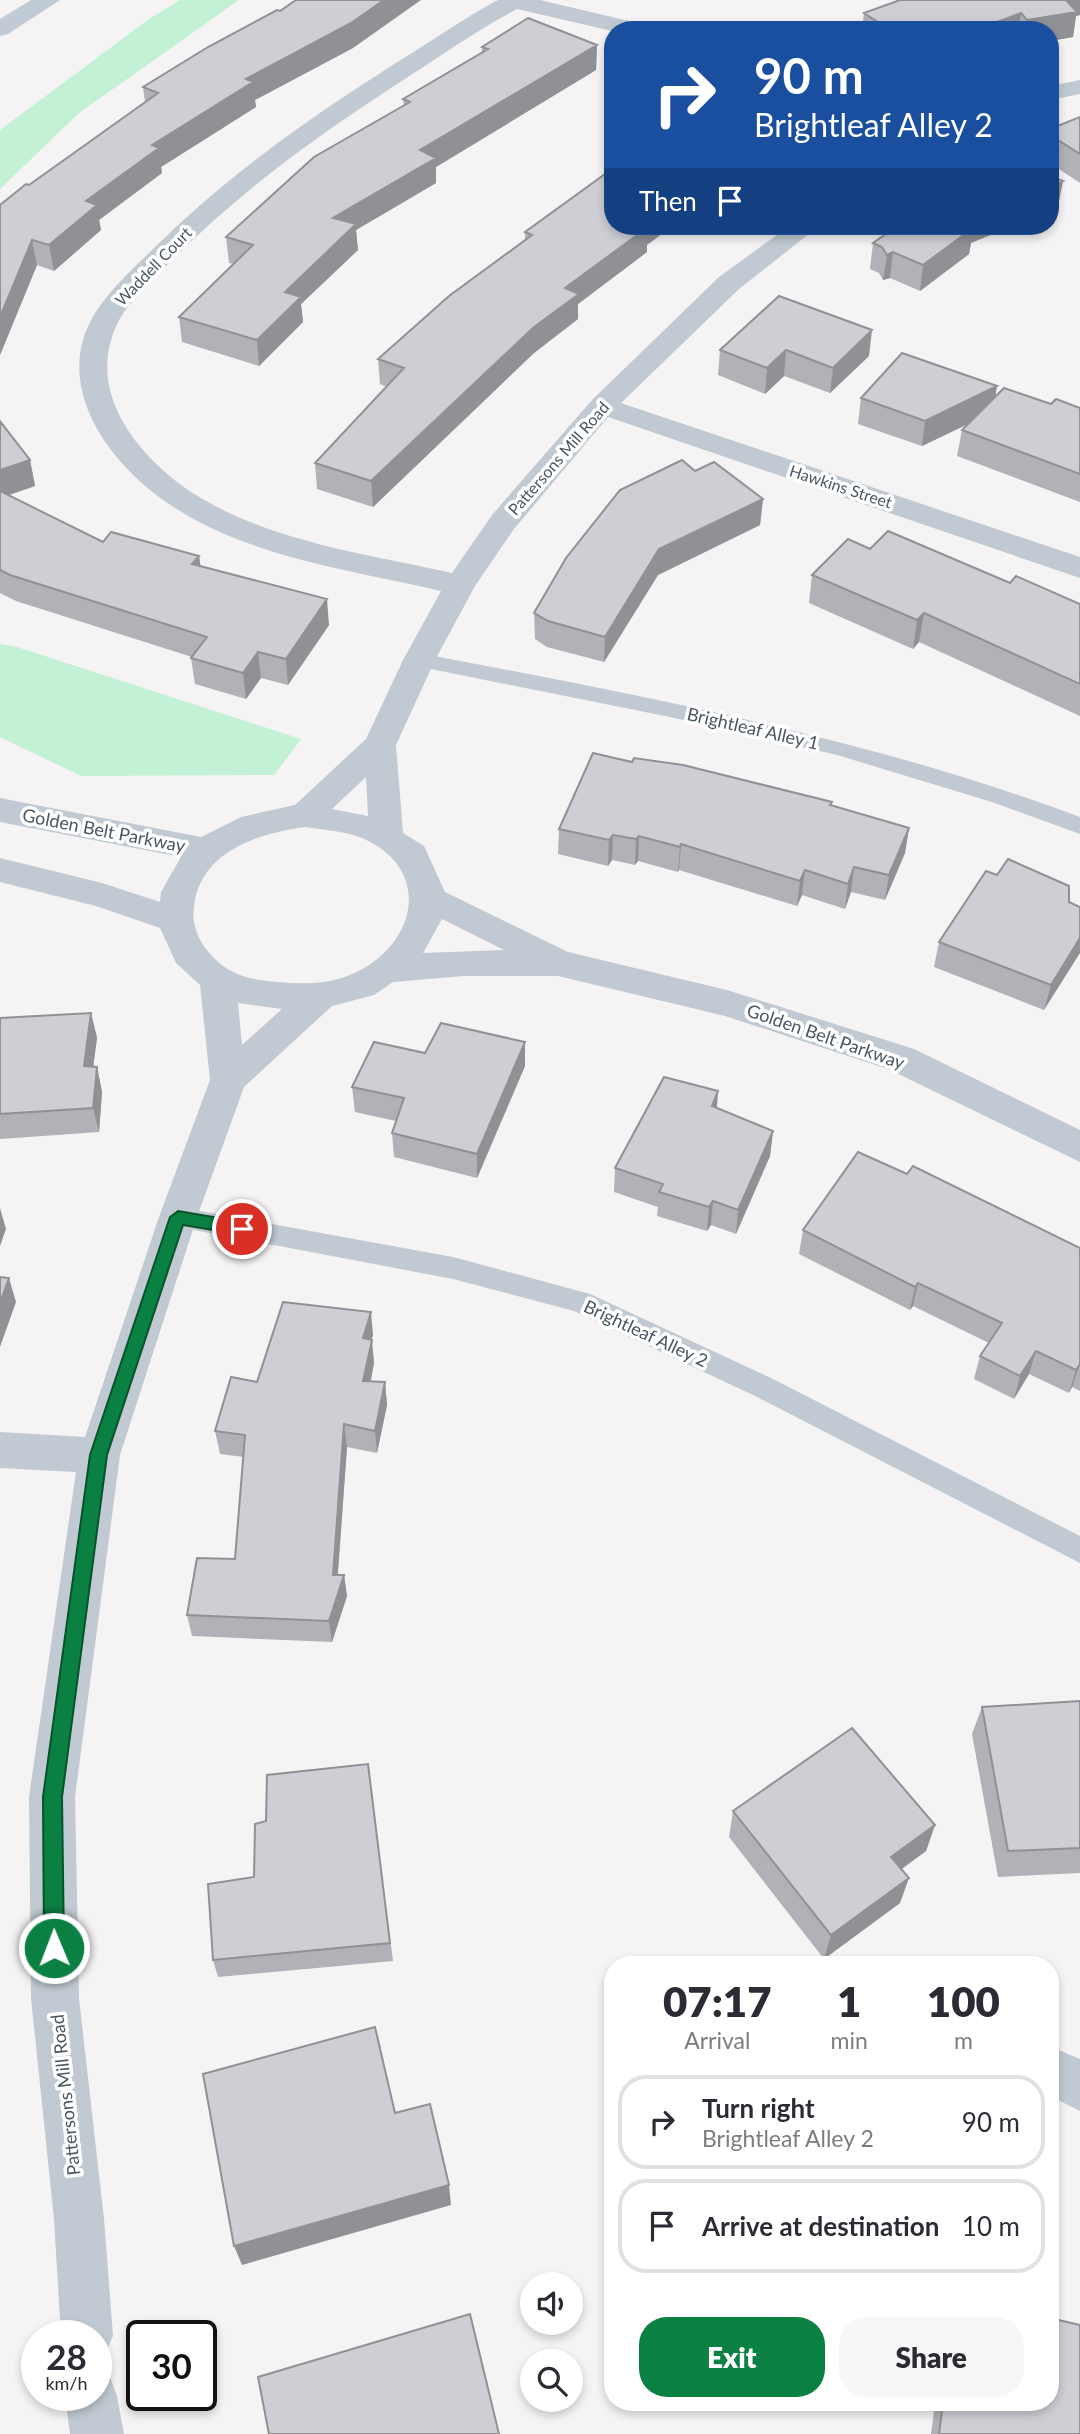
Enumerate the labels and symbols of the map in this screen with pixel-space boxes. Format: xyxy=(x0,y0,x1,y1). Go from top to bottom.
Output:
street label: Waddell Court xyxy=(111,223,195,309)
street label: Pattersons Mill Road xyxy=(504,397,612,519)
street label: Hawkins Street xyxy=(787,461,895,512)
street label: Brightleaf Alley 1 xyxy=(685,702,821,754)
street label: Golden Belt Parkway xyxy=(21,803,188,857)
street label: Golden Belt Parkway xyxy=(744,999,908,1074)
pin xyxy=(212,1199,272,1259)
street label: Brightleaf Alley 2 xyxy=(580,1295,712,1371)
position arrow xyxy=(17,1911,91,1985)
street label: Pattersons Mill Road xyxy=(46,2013,84,2177)
speed limit sign: 30 xyxy=(126,2320,217,2411)

